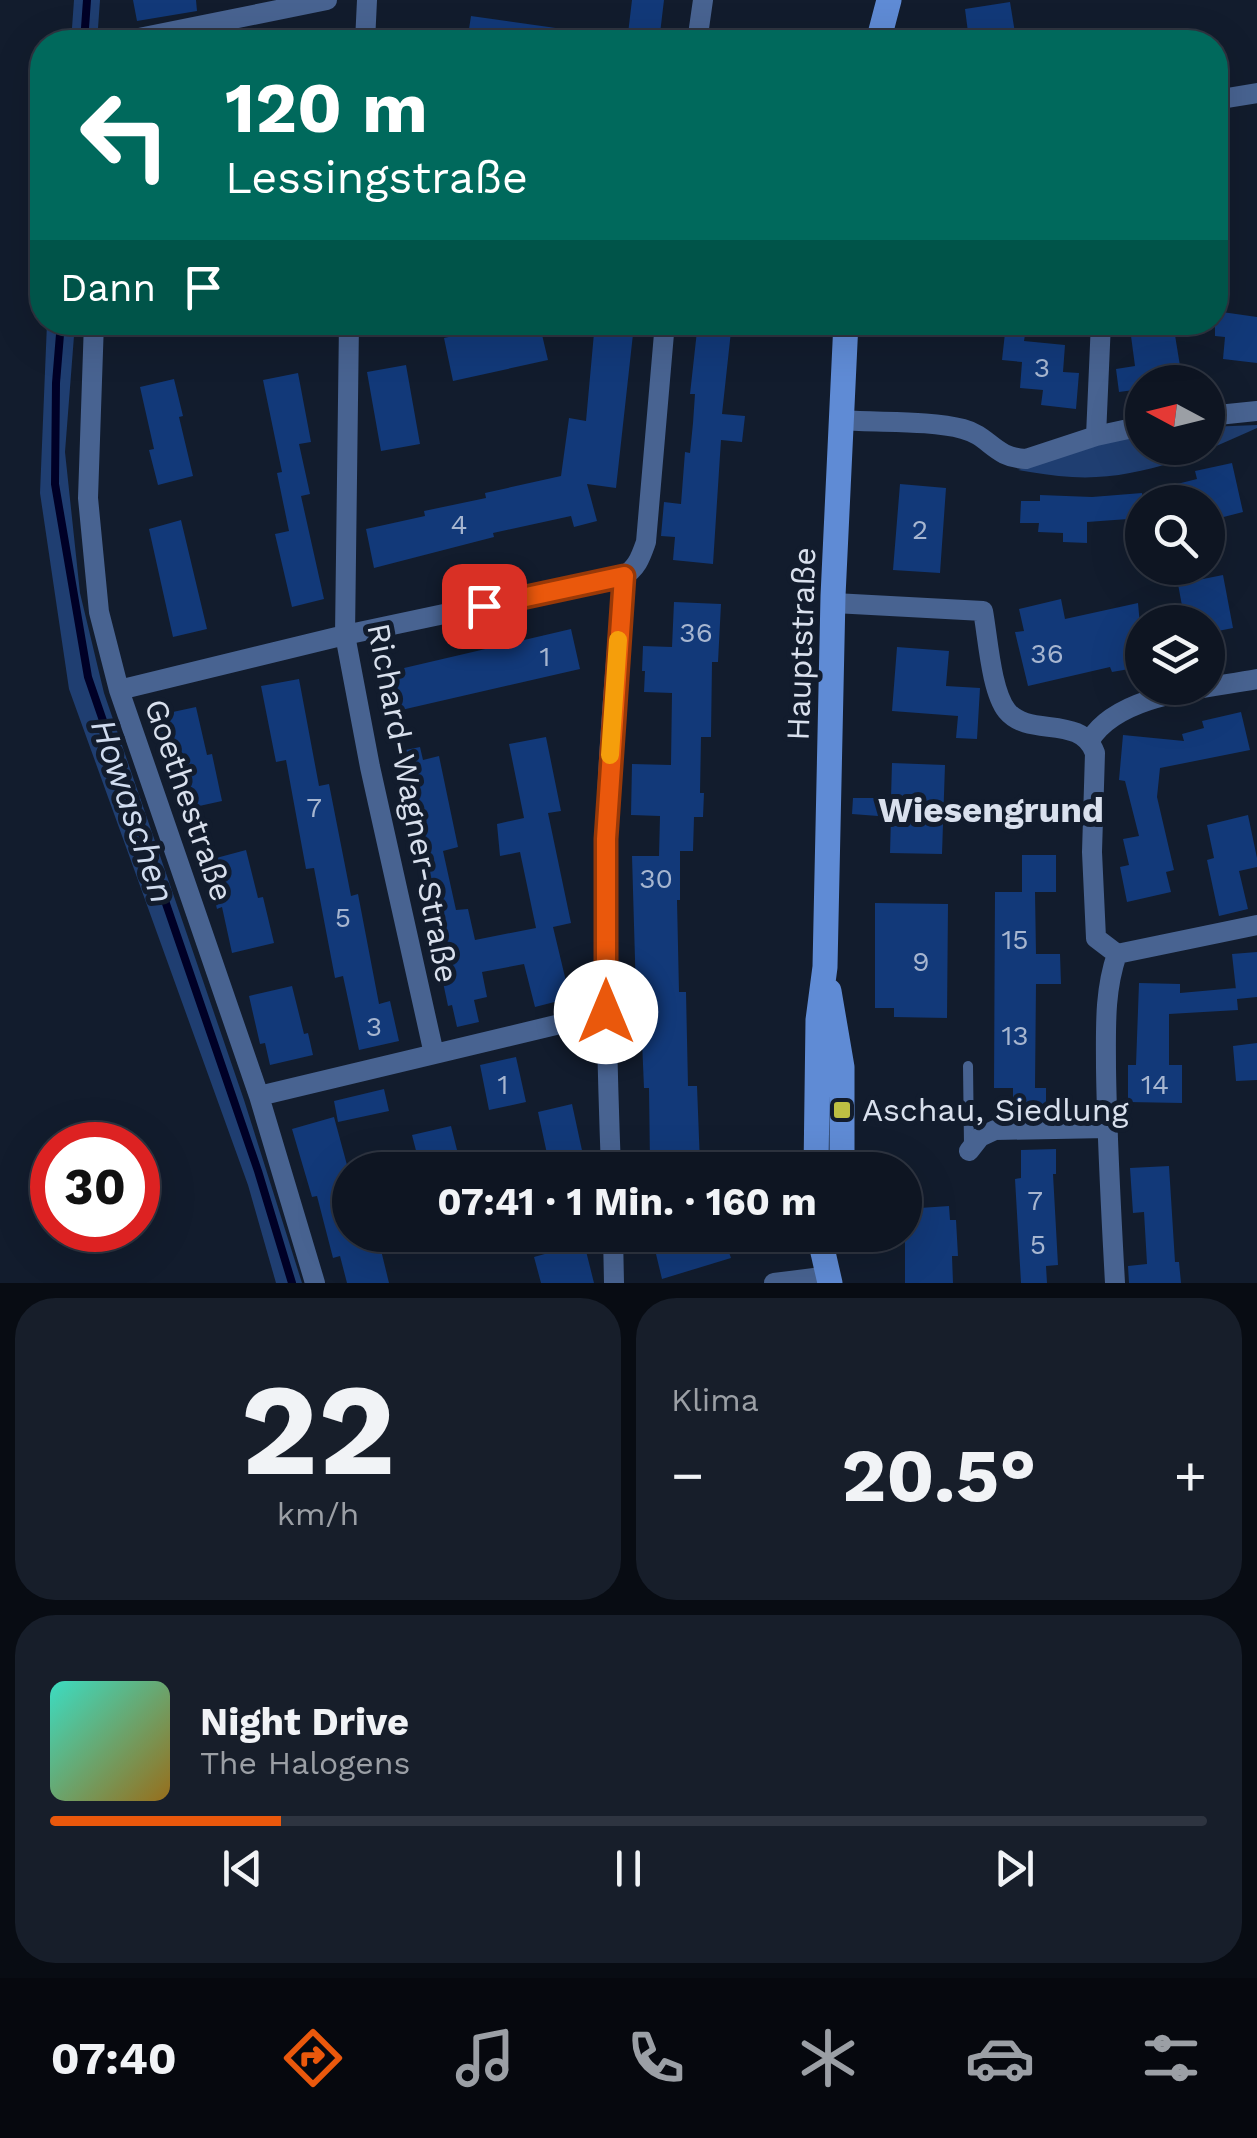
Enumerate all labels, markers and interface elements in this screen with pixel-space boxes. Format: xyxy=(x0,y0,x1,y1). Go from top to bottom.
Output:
text: 120 m xyxy=(225,67,428,149)
icon: left xyxy=(60,70,190,200)
text: Lessingstraße xyxy=(225,151,528,204)
icon: arrive xyxy=(176,260,231,315)
text: Dann xyxy=(60,266,156,310)
house number: 3 xyxy=(1034,351,1050,384)
north arrow xyxy=(1125,365,1225,465)
map controls xyxy=(1125,365,1225,705)
button: search xyxy=(1125,485,1225,585)
house number: 4 xyxy=(450,508,468,541)
house number: 2 xyxy=(912,513,928,546)
street label: Hauptstraße xyxy=(779,547,823,741)
pin xyxy=(442,564,527,649)
icon: arrive xyxy=(457,579,512,634)
button: layers xyxy=(1125,605,1225,705)
house number: 36 xyxy=(679,616,713,649)
street label: Richard-Wagner-Straße xyxy=(359,620,467,986)
house number: 36 xyxy=(1030,637,1064,670)
house number: 1 xyxy=(540,640,550,673)
street label: Goethestraße xyxy=(137,694,241,906)
water label: Howaschen xyxy=(82,713,184,909)
district label: Wiesengrund xyxy=(878,789,1104,831)
house number: 7 xyxy=(306,791,322,824)
house number: 30 xyxy=(639,862,673,895)
house number: 5 xyxy=(335,901,351,934)
house number: 15 xyxy=(1001,923,1029,956)
house number: 9 xyxy=(912,945,930,978)
position arrow xyxy=(554,960,658,1064)
house number: 3 xyxy=(366,1010,382,1043)
house number: 13 xyxy=(1001,1019,1029,1052)
house number: 1 xyxy=(498,1068,508,1101)
house number: 14 xyxy=(1141,1068,1169,1101)
place label: Aschau, Siedlung xyxy=(862,1091,1130,1129)
marker: Aschau, Siedlung xyxy=(831,1099,853,1121)
speed limit sign: 30 xyxy=(30,1122,160,1252)
text: 07:41 · 1 Min. · 160 m xyxy=(437,1180,817,1224)
house number: 7 xyxy=(1027,1184,1043,1217)
house number: 5 xyxy=(1030,1228,1046,1261)
text: 22 xyxy=(241,1353,395,1506)
text: Klima xyxy=(671,1381,759,1419)
text: 20.5° xyxy=(842,1431,1036,1519)
text: − xyxy=(671,1443,704,1507)
text: + xyxy=(1174,1443,1207,1507)
text: km/h xyxy=(277,1495,359,1533)
text: Night Drive xyxy=(200,1700,409,1744)
text: The Halogens xyxy=(200,1744,410,1782)
icon: previous xyxy=(215,1841,270,1896)
icon: pause xyxy=(601,1841,656,1896)
icon: next xyxy=(987,1841,1042,1896)
icon: directions xyxy=(278,2023,348,2093)
icon: music xyxy=(450,2023,520,2093)
icon: phone xyxy=(621,2023,691,2093)
icon: climate xyxy=(793,2023,863,2093)
icon: car xyxy=(965,2023,1035,2093)
icon: filters xyxy=(1136,2023,1206,2093)
text: 07:40 xyxy=(51,2032,177,2085)

